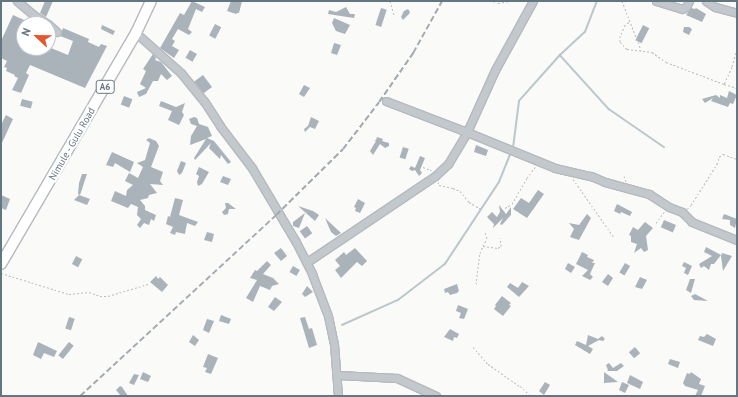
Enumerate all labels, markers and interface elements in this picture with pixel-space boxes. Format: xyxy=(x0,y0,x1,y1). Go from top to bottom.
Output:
north arrow xyxy=(16,16,56,56)
text: N xyxy=(18,26,34,38)
road number: A6 xyxy=(95,80,115,94)
street label: Nimule - Gulu Road xyxy=(46,105,98,183)

